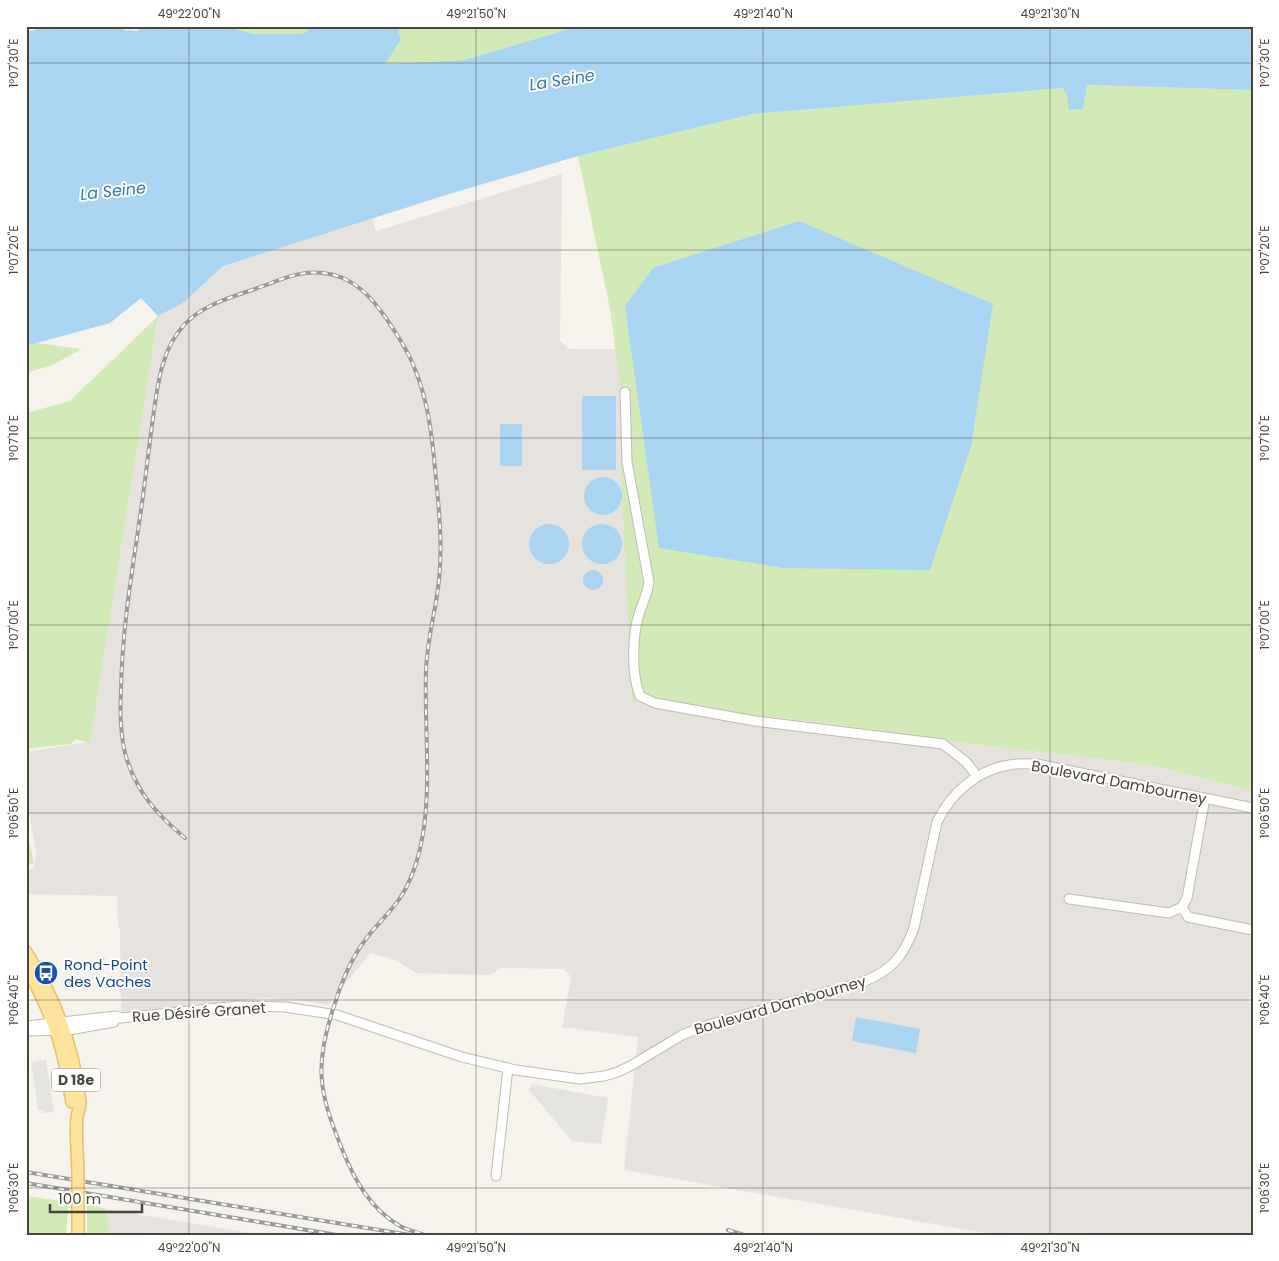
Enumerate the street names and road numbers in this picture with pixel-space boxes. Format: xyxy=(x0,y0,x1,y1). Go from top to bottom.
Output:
street label: Boulevard Dambourney xyxy=(1030,755,1209,809)
street label: Boulevard Dambourney xyxy=(691,970,869,1040)
street label: Rue Désiré Granet xyxy=(131,997,267,1027)
road number: D 18e xyxy=(52,1068,100,1092)

